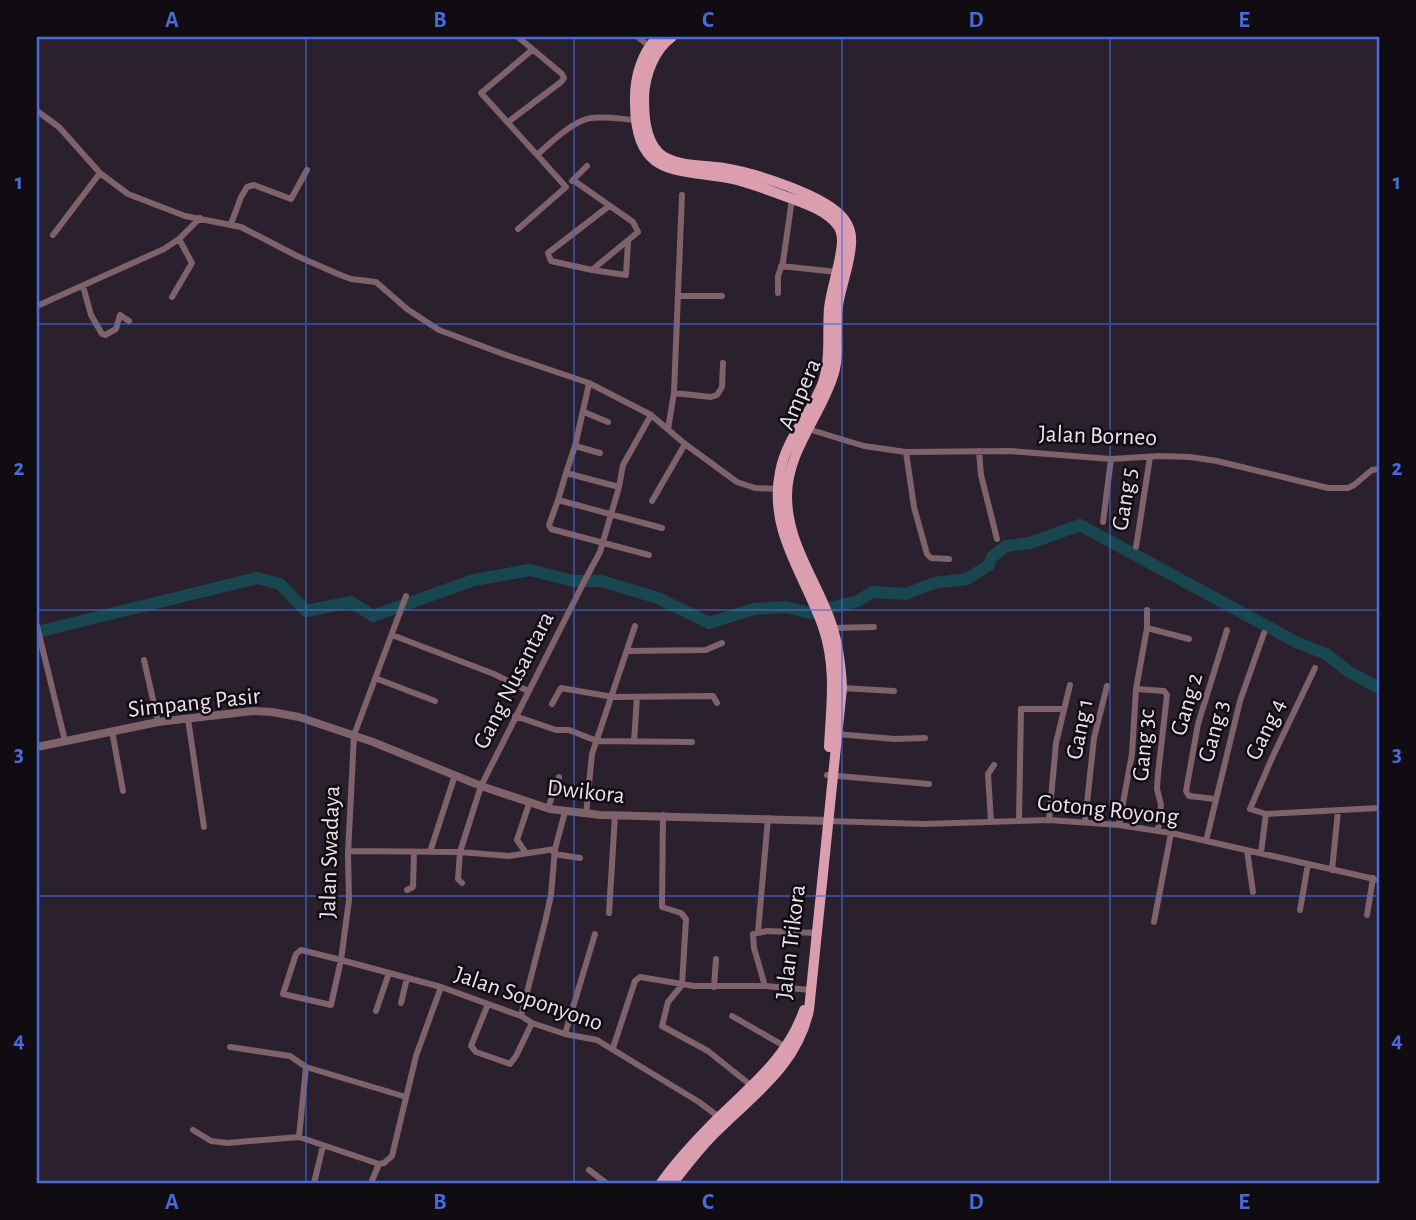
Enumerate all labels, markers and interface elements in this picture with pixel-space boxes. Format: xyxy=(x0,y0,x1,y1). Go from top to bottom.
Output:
text: A xyxy=(165,9,179,32)
text: B xyxy=(433,9,447,32)
text: C xyxy=(702,9,714,32)
text: D xyxy=(968,9,984,32)
text: E xyxy=(1238,9,1250,32)
text: 1 xyxy=(15,171,23,194)
text: 1 xyxy=(1393,171,1401,194)
street label: Ampera xyxy=(774,355,826,433)
street label: Jalan Borneo xyxy=(1038,422,1158,450)
text: 2 xyxy=(14,457,25,480)
text: 2 xyxy=(1392,457,1403,480)
street label: Gang 5 xyxy=(1108,466,1142,532)
street label: Gang Nusantara xyxy=(469,608,559,753)
street label: Gang 2 xyxy=(1167,670,1207,738)
street label: Simpang Pasir xyxy=(127,684,262,722)
street label: Gang 4 xyxy=(1241,695,1290,764)
street label: Gang 1 xyxy=(1062,697,1098,762)
street label: Gang 3 xyxy=(1194,698,1234,765)
street label: Gang 3c xyxy=(1129,708,1159,782)
text: 3 xyxy=(14,743,24,766)
text: 3 xyxy=(1392,743,1402,766)
street label: Dwikora xyxy=(546,776,626,808)
street label: Jalan Swadaya xyxy=(316,785,344,919)
street label: Gotong Royong xyxy=(1036,791,1180,829)
street label: Jalan Trikora xyxy=(772,883,810,1001)
street label: Jalan Soponyono xyxy=(451,962,606,1036)
text: 4 xyxy=(13,1029,25,1052)
text: 4 xyxy=(1391,1029,1403,1052)
text: A xyxy=(165,1191,179,1214)
text: B xyxy=(433,1191,447,1214)
text: C xyxy=(702,1191,714,1214)
text: D xyxy=(968,1191,984,1214)
text: E xyxy=(1238,1191,1250,1214)

